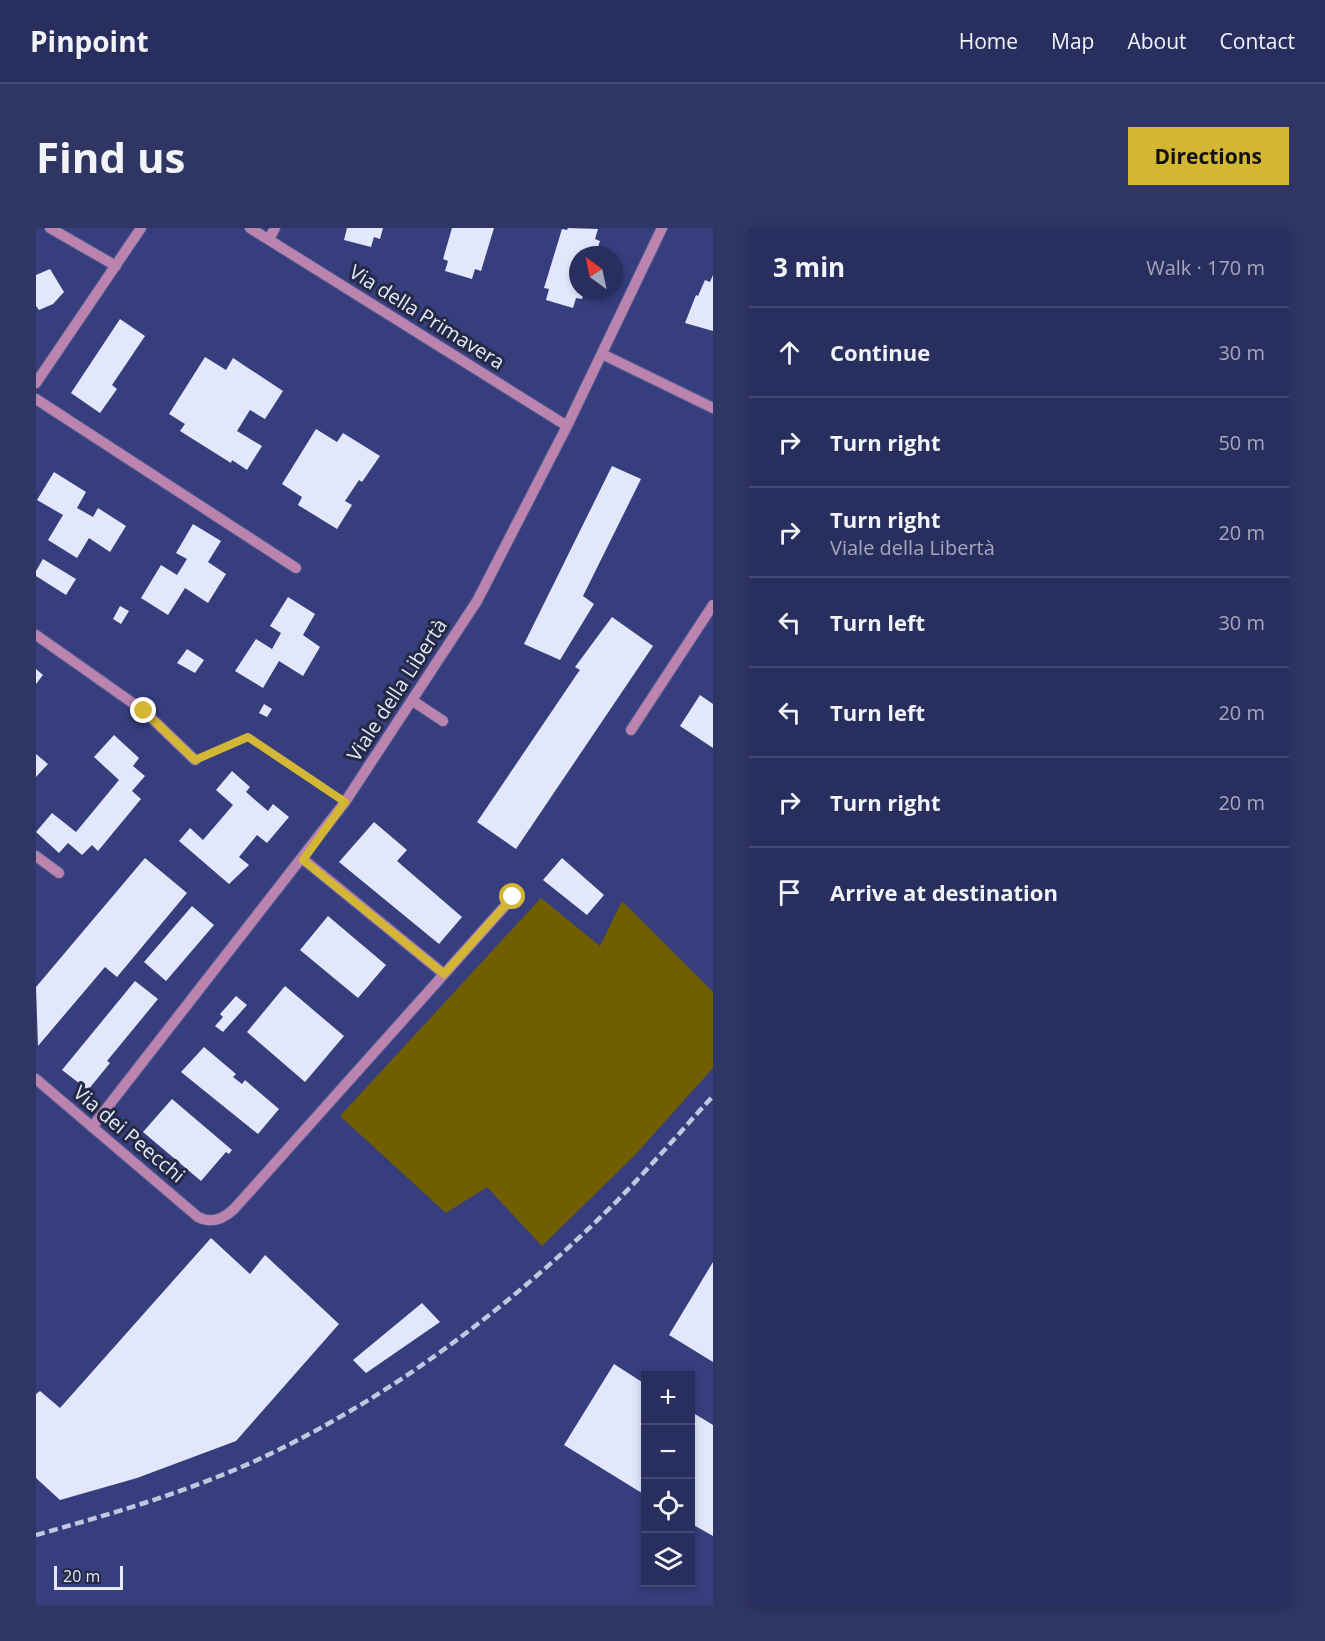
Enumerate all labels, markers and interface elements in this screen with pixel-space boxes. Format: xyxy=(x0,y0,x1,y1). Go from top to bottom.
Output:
text: Pinpoint xyxy=(30,22,149,60)
text: Home xyxy=(959,27,1018,55)
text: Map xyxy=(1051,27,1094,55)
text: About xyxy=(1127,27,1187,55)
text: Contact xyxy=(1220,27,1295,55)
button: Directions xyxy=(1128,127,1289,185)
text: Find us xyxy=(36,128,185,185)
north arrow xyxy=(569,246,623,300)
text: 3 min xyxy=(773,249,845,285)
text: Walk · 170 m xyxy=(1146,254,1265,281)
street label: Via della Primavera xyxy=(344,258,510,375)
icon: ahead xyxy=(773,336,806,369)
text: Continue xyxy=(830,337,930,367)
text: 30 m xyxy=(1218,339,1265,366)
icon: right xyxy=(773,426,806,459)
text: Turn right xyxy=(830,427,941,457)
text: 50 m xyxy=(1218,429,1265,456)
text: Turn right xyxy=(830,504,941,534)
icon: right xyxy=(773,516,806,549)
text: 20 m xyxy=(1218,519,1265,546)
text: Viale della Libertà xyxy=(830,534,995,561)
icon: left xyxy=(773,606,806,639)
text: Turn left xyxy=(830,607,925,637)
text: 30 m xyxy=(1218,609,1265,636)
street label: Viale della Libertà xyxy=(340,613,453,766)
icon: left xyxy=(773,696,806,729)
route end xyxy=(130,697,156,723)
text: Turn left xyxy=(830,697,925,727)
text: 20 m xyxy=(1218,699,1265,726)
icon: right xyxy=(773,786,806,819)
text: Turn right xyxy=(830,787,941,817)
text: 20 m xyxy=(1218,789,1265,816)
icon: arrive xyxy=(773,876,806,909)
text: Arrive at destination xyxy=(830,877,1058,907)
route start xyxy=(499,883,525,909)
street label: Via dei Peecchi xyxy=(68,1079,191,1188)
map controls xyxy=(641,1371,695,1587)
button: + xyxy=(641,1371,695,1425)
button: − xyxy=(641,1425,695,1479)
button: locate xyxy=(641,1479,695,1533)
button: layers xyxy=(641,1533,695,1587)
scale bar xyxy=(54,1563,123,1590)
text: 20 m xyxy=(63,1565,100,1587)

